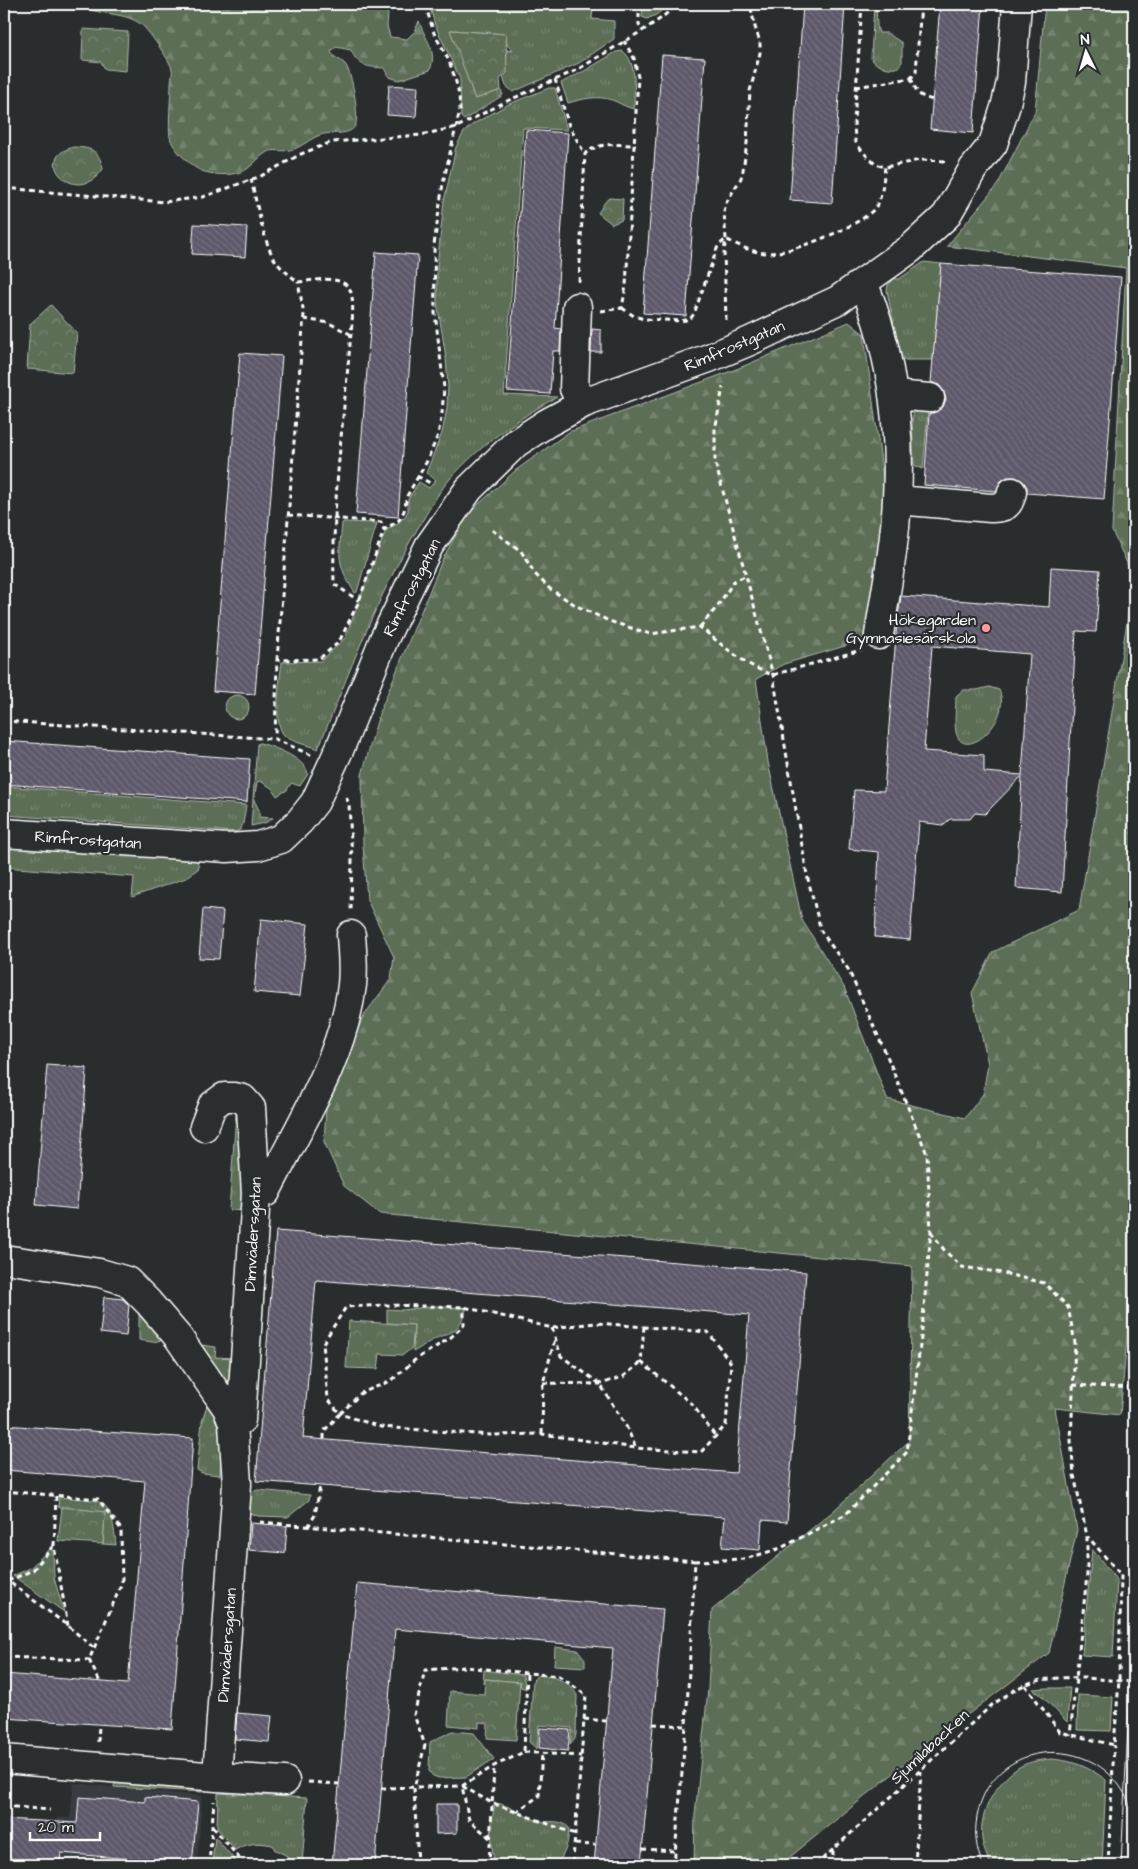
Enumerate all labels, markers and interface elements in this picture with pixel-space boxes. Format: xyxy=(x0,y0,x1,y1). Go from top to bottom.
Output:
north arrow xyxy=(1060,28,1110,78)
text: N xyxy=(1080,30,1090,50)
street label: Rimfrostgatan xyxy=(681,315,788,378)
street label: Rimfrostgatan xyxy=(378,535,447,641)
place label: Hökegården Gymnasiesärskola xyxy=(846,609,976,650)
marker: Hökegården Gymnasiesärskola xyxy=(980,622,992,634)
street label: Rimfrostgatan xyxy=(34,825,142,856)
street label: Dimvädersgatan xyxy=(239,1176,268,1292)
street label: Dimvädersgatan xyxy=(212,1587,243,1703)
street label: Sjumilabacken xyxy=(885,1704,974,1789)
scale bar xyxy=(30,1809,100,1841)
text: 20 m xyxy=(38,1817,74,1838)

